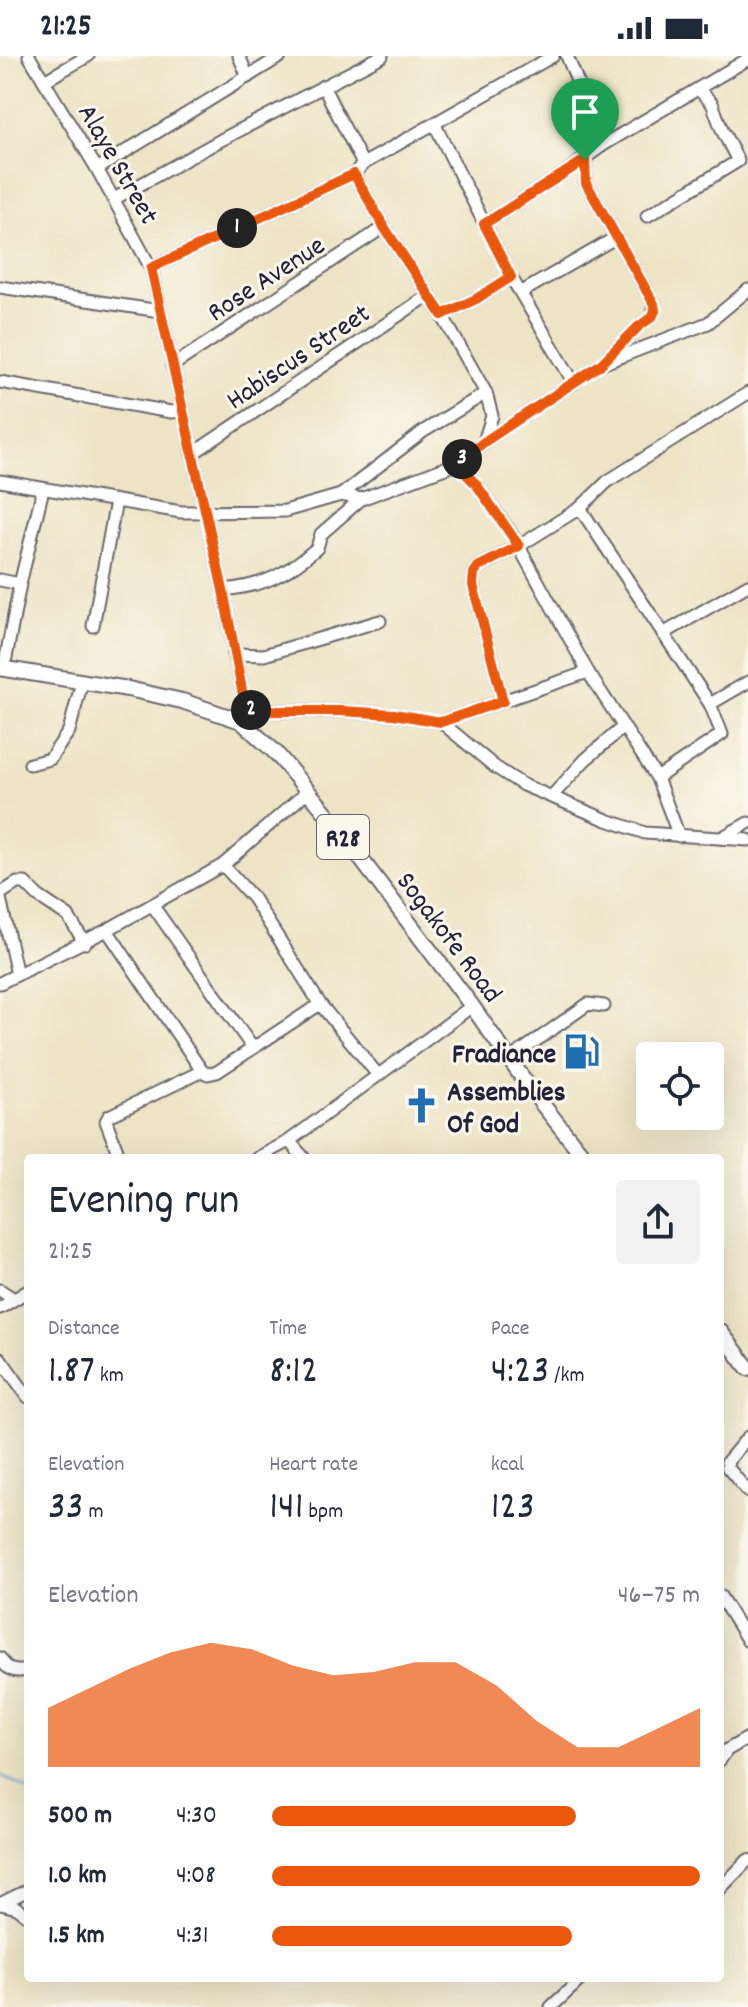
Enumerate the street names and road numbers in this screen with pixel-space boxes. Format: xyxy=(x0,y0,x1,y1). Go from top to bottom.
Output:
street label: Alaye Street xyxy=(65,98,166,233)
street label: Rose Avenue xyxy=(201,228,334,334)
street label: Habiscus Street xyxy=(220,296,380,422)
road number: R28 xyxy=(317,815,369,859)
street label: Sogakofe Road xyxy=(384,865,510,1013)

